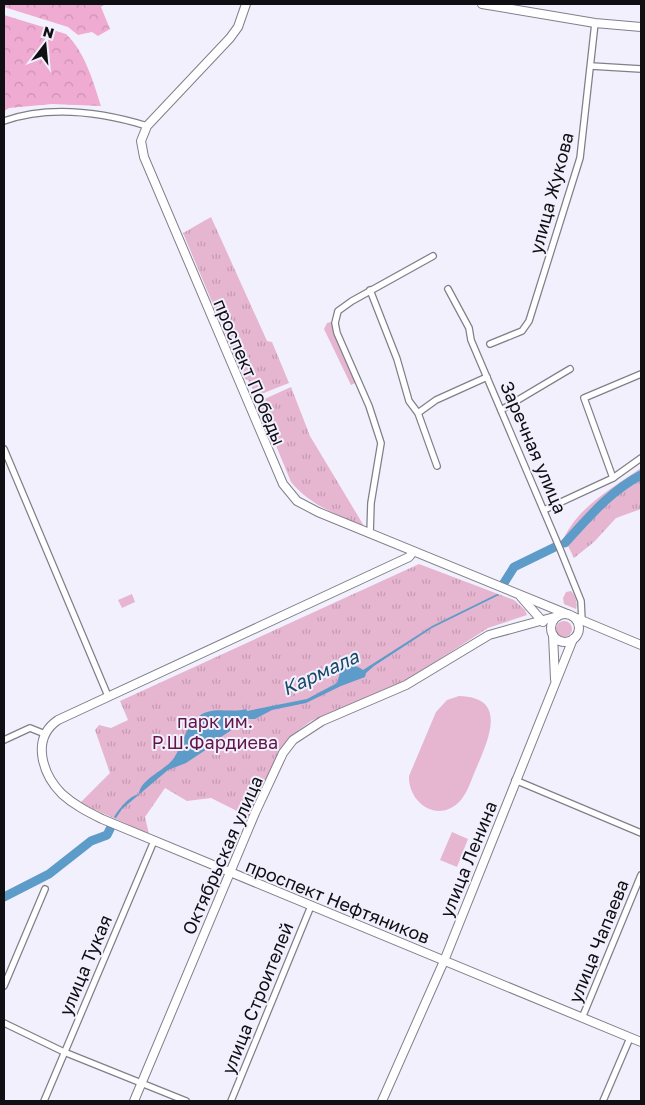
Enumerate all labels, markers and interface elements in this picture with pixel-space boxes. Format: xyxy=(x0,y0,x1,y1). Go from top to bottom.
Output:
north arrow xyxy=(20,20,70,70)
text: N xyxy=(41,22,56,42)
street label: улица Жукова xyxy=(524,130,578,256)
street label: проспект Победы xyxy=(209,296,291,448)
street label: Заречная улица xyxy=(496,377,572,517)
water label: Кармала xyxy=(278,644,363,700)
park label: парк им. Р.Ш.Фардиева xyxy=(152,710,278,753)
street label: Октябрьская улица xyxy=(177,772,267,938)
street label: улица Ленина xyxy=(435,798,501,920)
street label: проспект Нефтяников xyxy=(243,854,433,948)
street label: улица Чапаева xyxy=(563,876,633,1006)
street label: улица Тукая xyxy=(54,911,116,1019)
street label: улица Строителей xyxy=(216,919,298,1077)

